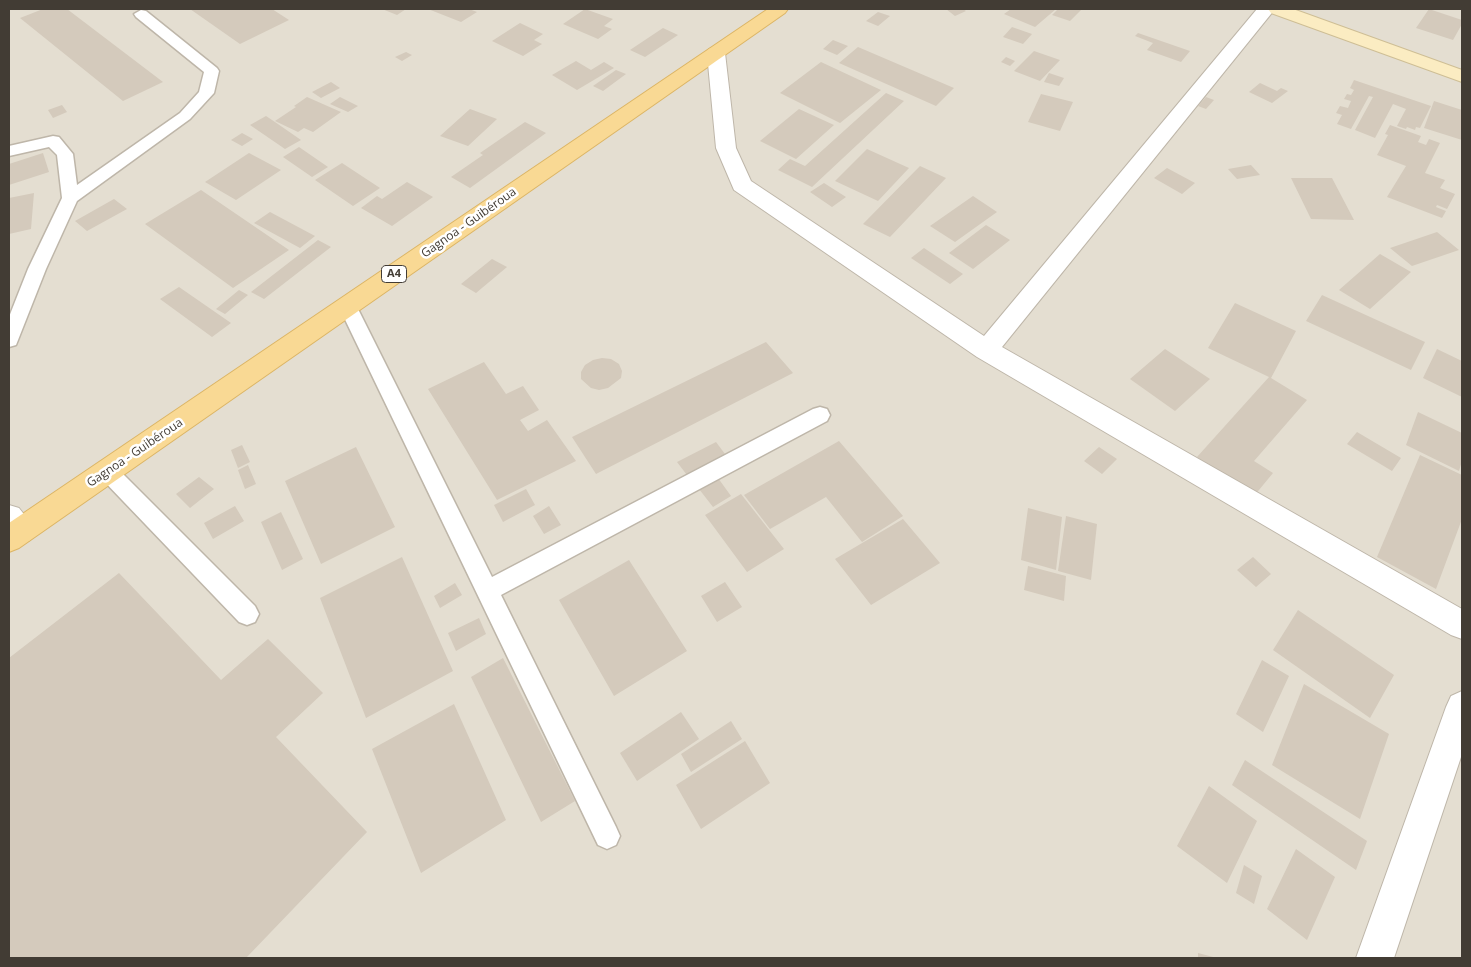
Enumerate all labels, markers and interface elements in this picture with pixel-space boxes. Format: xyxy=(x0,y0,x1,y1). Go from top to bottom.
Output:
street label: Gagnoa - Guibéroua xyxy=(419,185,519,261)
road number: A4 xyxy=(382,266,406,282)
street label: Gagnoa - Guibéroua xyxy=(84,416,186,490)

